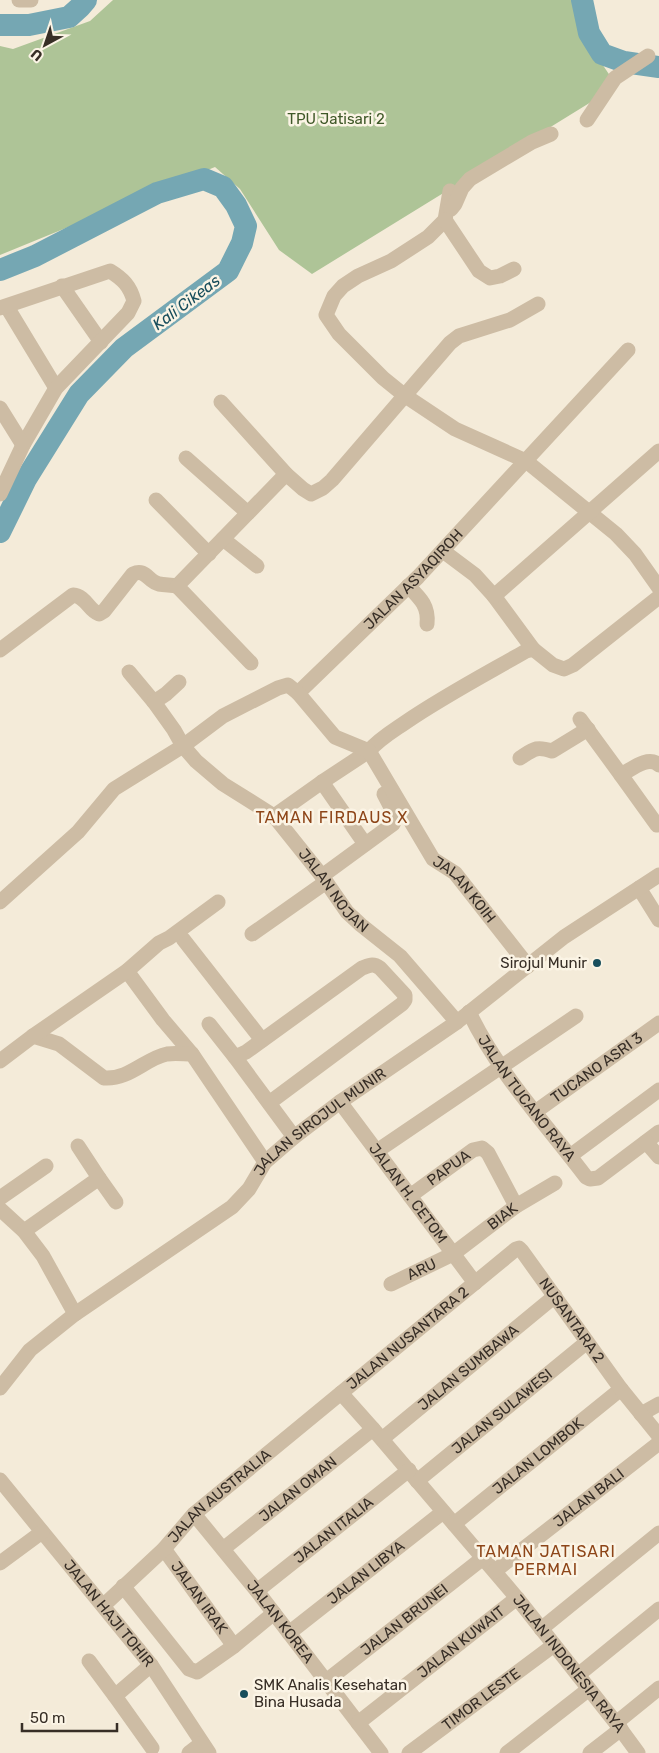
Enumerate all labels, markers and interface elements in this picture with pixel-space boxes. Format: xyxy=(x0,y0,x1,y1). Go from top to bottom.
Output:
north arrow xyxy=(20,20,70,70)
text: U xyxy=(28,45,46,64)
park label: TPU Jatisari 2 xyxy=(287,110,385,128)
water label: Kali Cikeas xyxy=(149,271,224,334)
street label: JALAN ASYAQIROH xyxy=(360,525,467,633)
district label: TAMAN FIRDAUS X xyxy=(255,808,409,827)
street label: JALAN NOJAN xyxy=(295,845,372,936)
street label: JALAN KOIH xyxy=(429,852,500,926)
place label: Sirojul Munir xyxy=(500,954,587,972)
marker: Sirojul Munir xyxy=(591,957,603,969)
street label: TUCANO ASRI 3 xyxy=(547,1029,646,1107)
street label: JALAN TUCANO RAYA xyxy=(474,1032,579,1165)
street label: JALAN SIROJUL MUNIR xyxy=(250,1064,390,1179)
street label: JALAN H. CETOM xyxy=(365,1140,451,1247)
street label: PAPUA xyxy=(424,1146,474,1189)
street label: BIAK xyxy=(484,1199,521,1234)
street label: ARU xyxy=(404,1254,439,1284)
street label: NUSANTARA 2 xyxy=(535,1274,608,1367)
street label: JALAN NUSANTARA 2 xyxy=(343,1283,472,1393)
street label: JALAN SUMBAWA xyxy=(414,1321,522,1414)
street label: JALAN SULAWESI xyxy=(448,1365,556,1458)
street label: JALAN LOMBOK xyxy=(489,1414,587,1498)
street label: JALAN AUSTRALIA xyxy=(164,1445,275,1547)
street label: JALAN OMAN xyxy=(255,1452,341,1526)
street label: JALAN BALI xyxy=(550,1465,628,1531)
street label: JALAN ITALIA xyxy=(290,1493,377,1567)
street label: JALAN LIBYA xyxy=(324,1537,408,1608)
district label: TAMAN JATISARI PERMAI xyxy=(476,1542,616,1579)
street label: JALAN HAJI TOHIR xyxy=(60,1556,158,1671)
street label: JALAN IRAK xyxy=(167,1558,231,1637)
street label: JALAN KOREA xyxy=(243,1577,318,1667)
street label: JALAN BRUNEI xyxy=(357,1580,452,1659)
street label: JALAN INDONESIA RAYA xyxy=(509,1591,629,1736)
street label: JALAN KUWAIT xyxy=(414,1602,508,1682)
street label: TIMOR LESTE xyxy=(439,1664,524,1734)
place label: SMK Analis Kesehatan Bina Husada xyxy=(254,1676,407,1711)
marker: SMK Analis Kesehatan Bina Husada xyxy=(238,1688,250,1700)
scale bar xyxy=(22,1700,118,1732)
text: 50 m xyxy=(30,1709,65,1727)

